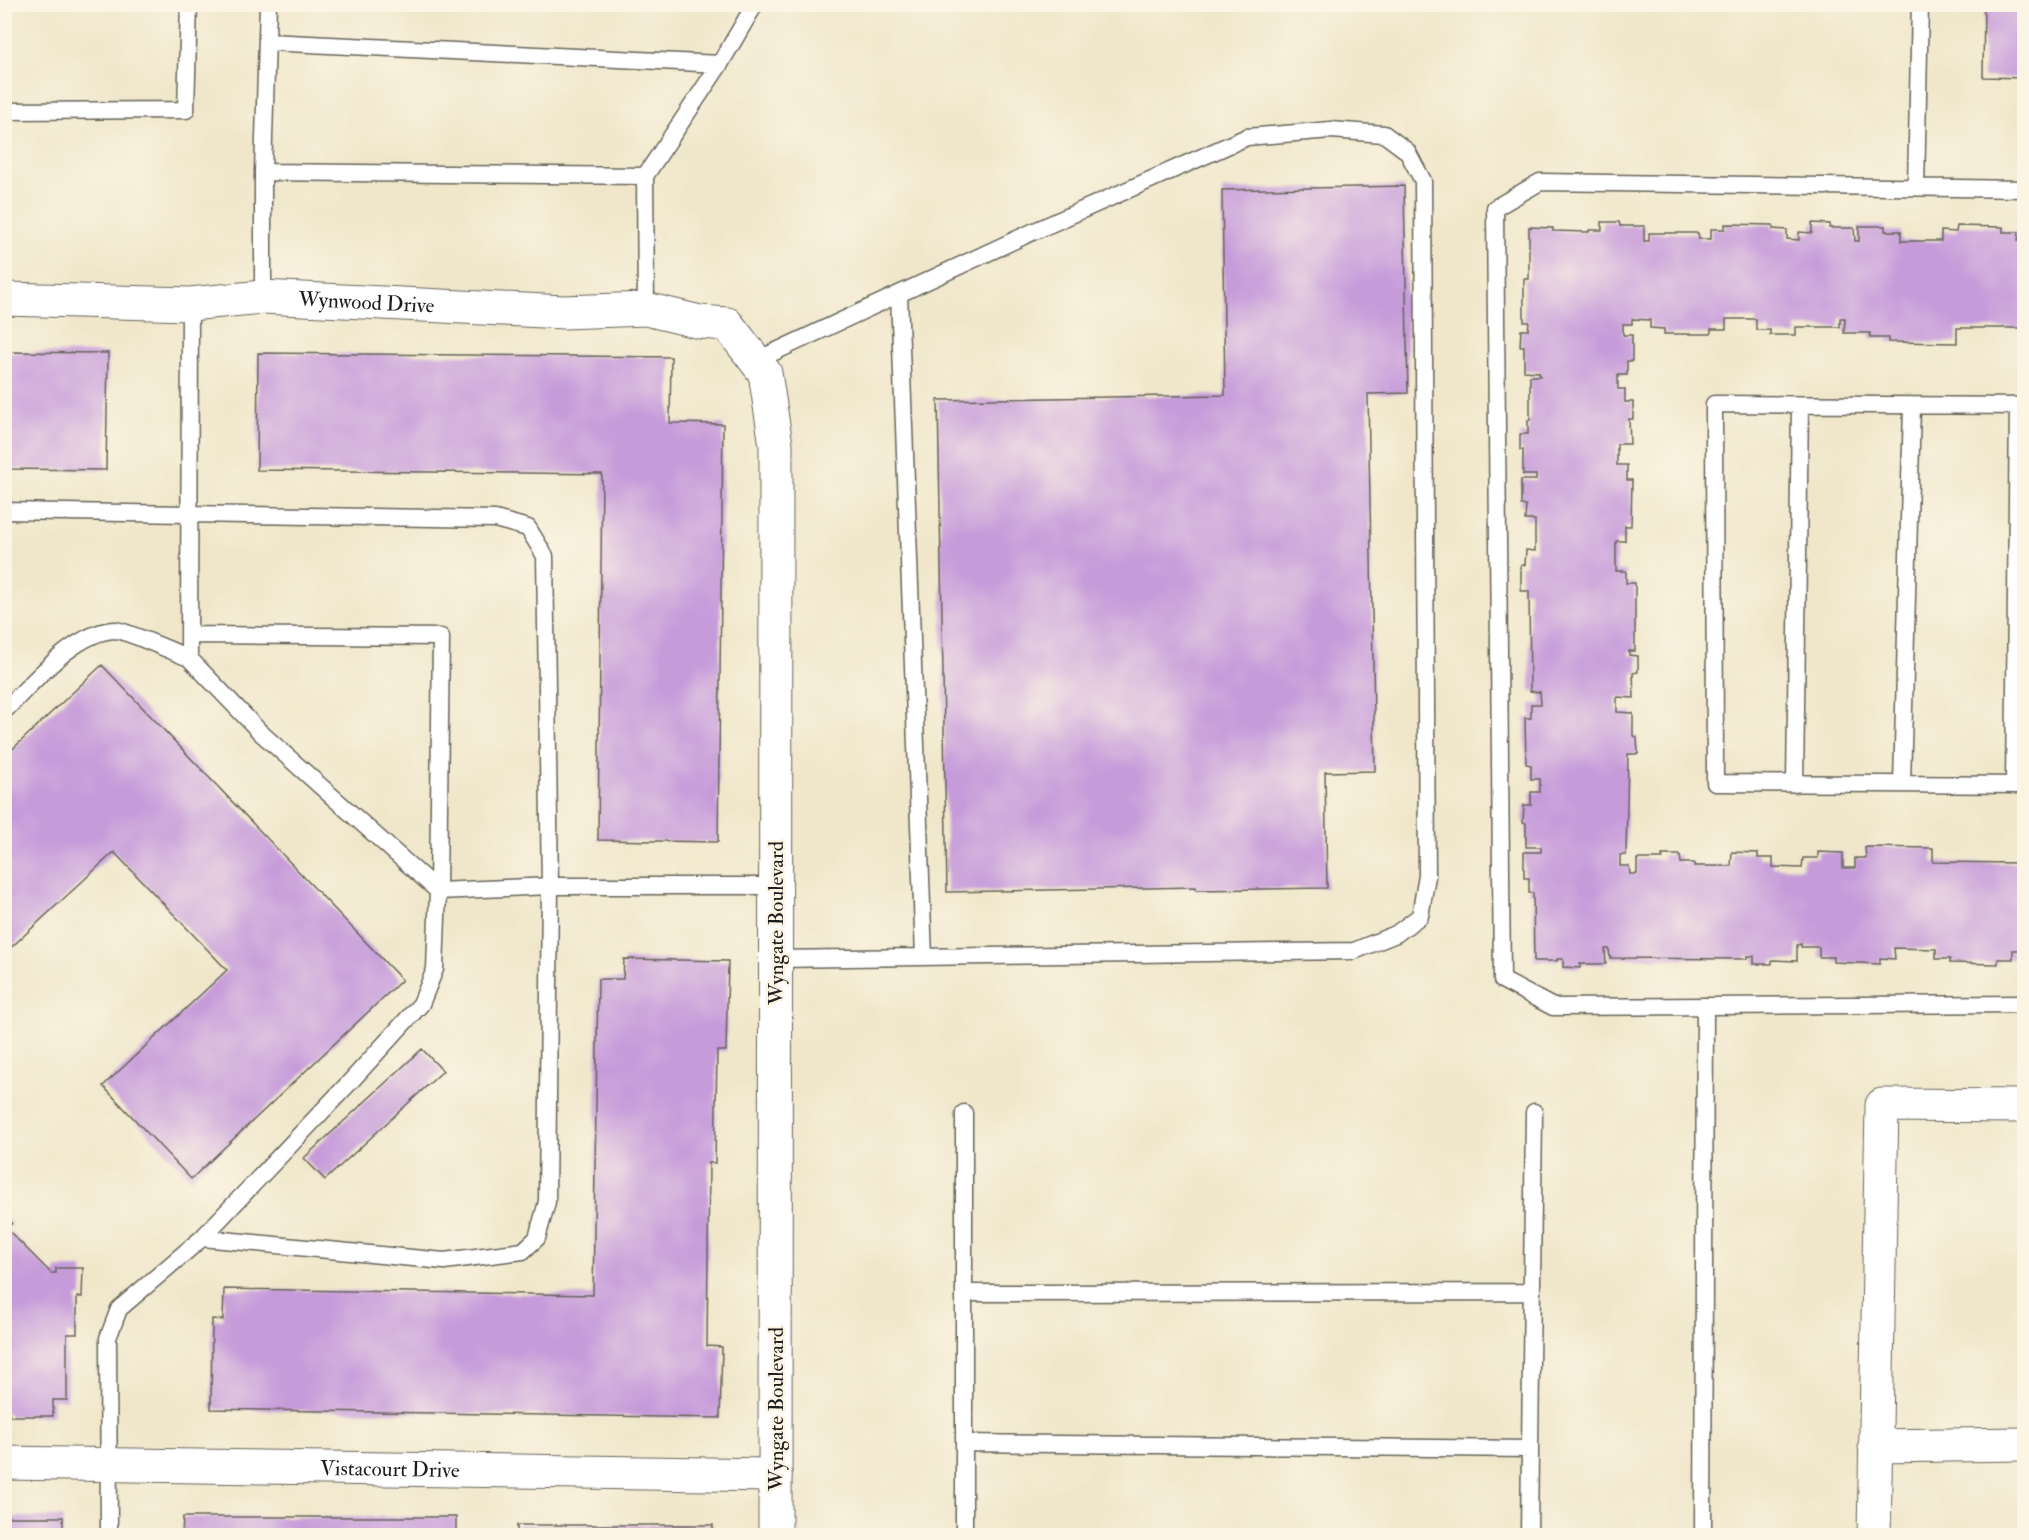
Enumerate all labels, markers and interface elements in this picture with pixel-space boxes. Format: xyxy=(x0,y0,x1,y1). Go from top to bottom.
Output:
street label: Wynwood Drive xyxy=(297,285,435,319)
street label: Wyngate Boulevard xyxy=(763,840,790,1006)
street label: Wyngate Boulevard xyxy=(763,1326,790,1492)
street label: Vistacourt Drive xyxy=(320,1454,460,1484)

